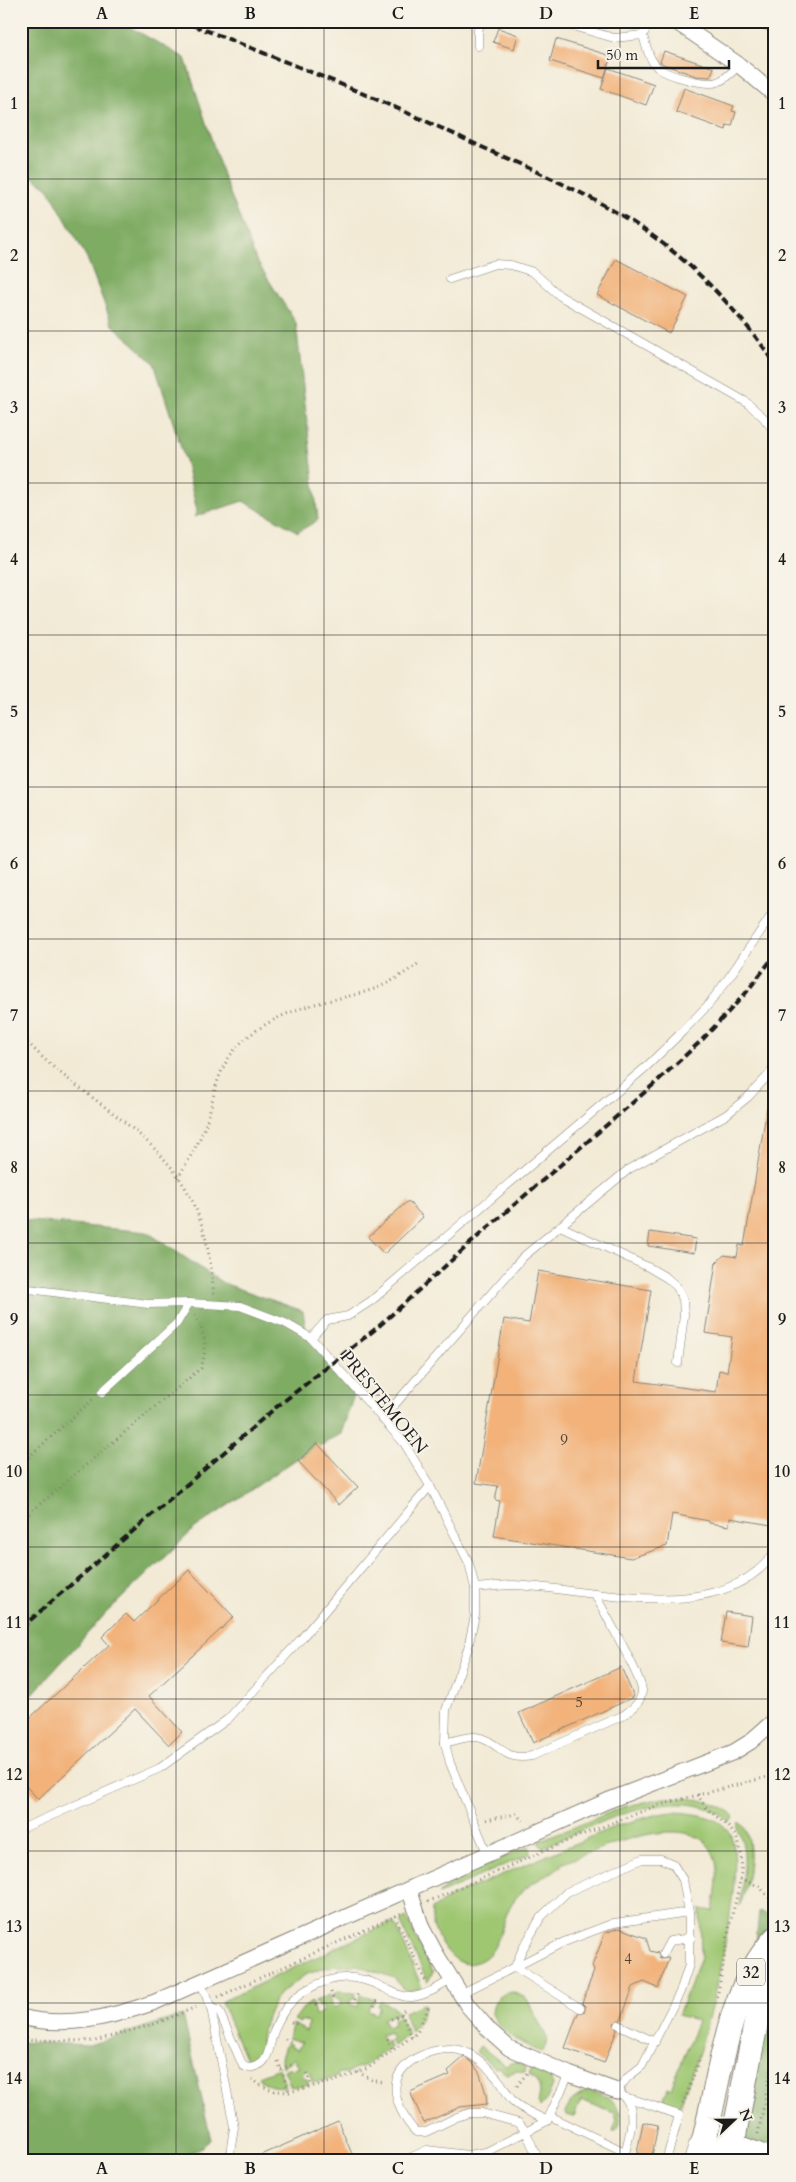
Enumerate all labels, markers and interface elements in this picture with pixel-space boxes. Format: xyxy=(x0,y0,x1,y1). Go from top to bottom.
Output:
text: A xyxy=(96,3,108,25)
text: B xyxy=(244,3,256,25)
text: C xyxy=(392,3,404,25)
text: D xyxy=(539,3,553,25)
text: E xyxy=(689,3,699,25)
scale bar xyxy=(598,38,730,70)
text: 50 m xyxy=(606,45,638,65)
text: 1 xyxy=(10,93,18,115)
text: 1 xyxy=(778,93,786,115)
text: 2 xyxy=(10,245,18,267)
text: 2 xyxy=(778,245,786,267)
text: 3 xyxy=(10,397,18,419)
text: 3 xyxy=(778,397,786,419)
text: 4 xyxy=(10,549,18,571)
text: 4 xyxy=(778,549,786,571)
text: 5 xyxy=(10,701,18,723)
text: 5 xyxy=(778,701,786,723)
text: 6 xyxy=(10,853,18,875)
text: 6 xyxy=(778,853,786,875)
text: 7 xyxy=(10,1005,18,1027)
text: 7 xyxy=(778,1005,786,1027)
text: 8 xyxy=(10,1157,18,1179)
text: 8 xyxy=(778,1157,786,1179)
text: 9 xyxy=(10,1309,18,1331)
text: 9 xyxy=(778,1309,786,1331)
street label: PRESTEMOEN xyxy=(334,1345,434,1460)
house number: 9 xyxy=(560,1430,568,1450)
text: 10 xyxy=(6,1461,22,1483)
text: 10 xyxy=(774,1461,790,1483)
text: 11 xyxy=(6,1612,22,1634)
text: 11 xyxy=(774,1612,790,1634)
house number: 5 xyxy=(575,1692,583,1712)
text: 12 xyxy=(6,1764,22,1786)
text: 12 xyxy=(774,1764,790,1786)
text: 13 xyxy=(6,1916,22,1938)
text: 13 xyxy=(774,1916,790,1938)
house number: 4 xyxy=(624,1949,632,1969)
road number: 32 xyxy=(737,1958,765,1985)
text: 14 xyxy=(6,2068,22,2090)
text: 14 xyxy=(774,2068,790,2090)
north arrow xyxy=(708,2094,758,2144)
text: N xyxy=(735,2106,757,2125)
text: A xyxy=(96,2158,108,2180)
text: B xyxy=(244,2158,256,2180)
text: C xyxy=(392,2158,404,2180)
text: D xyxy=(539,2158,553,2180)
text: E xyxy=(689,2158,699,2180)

